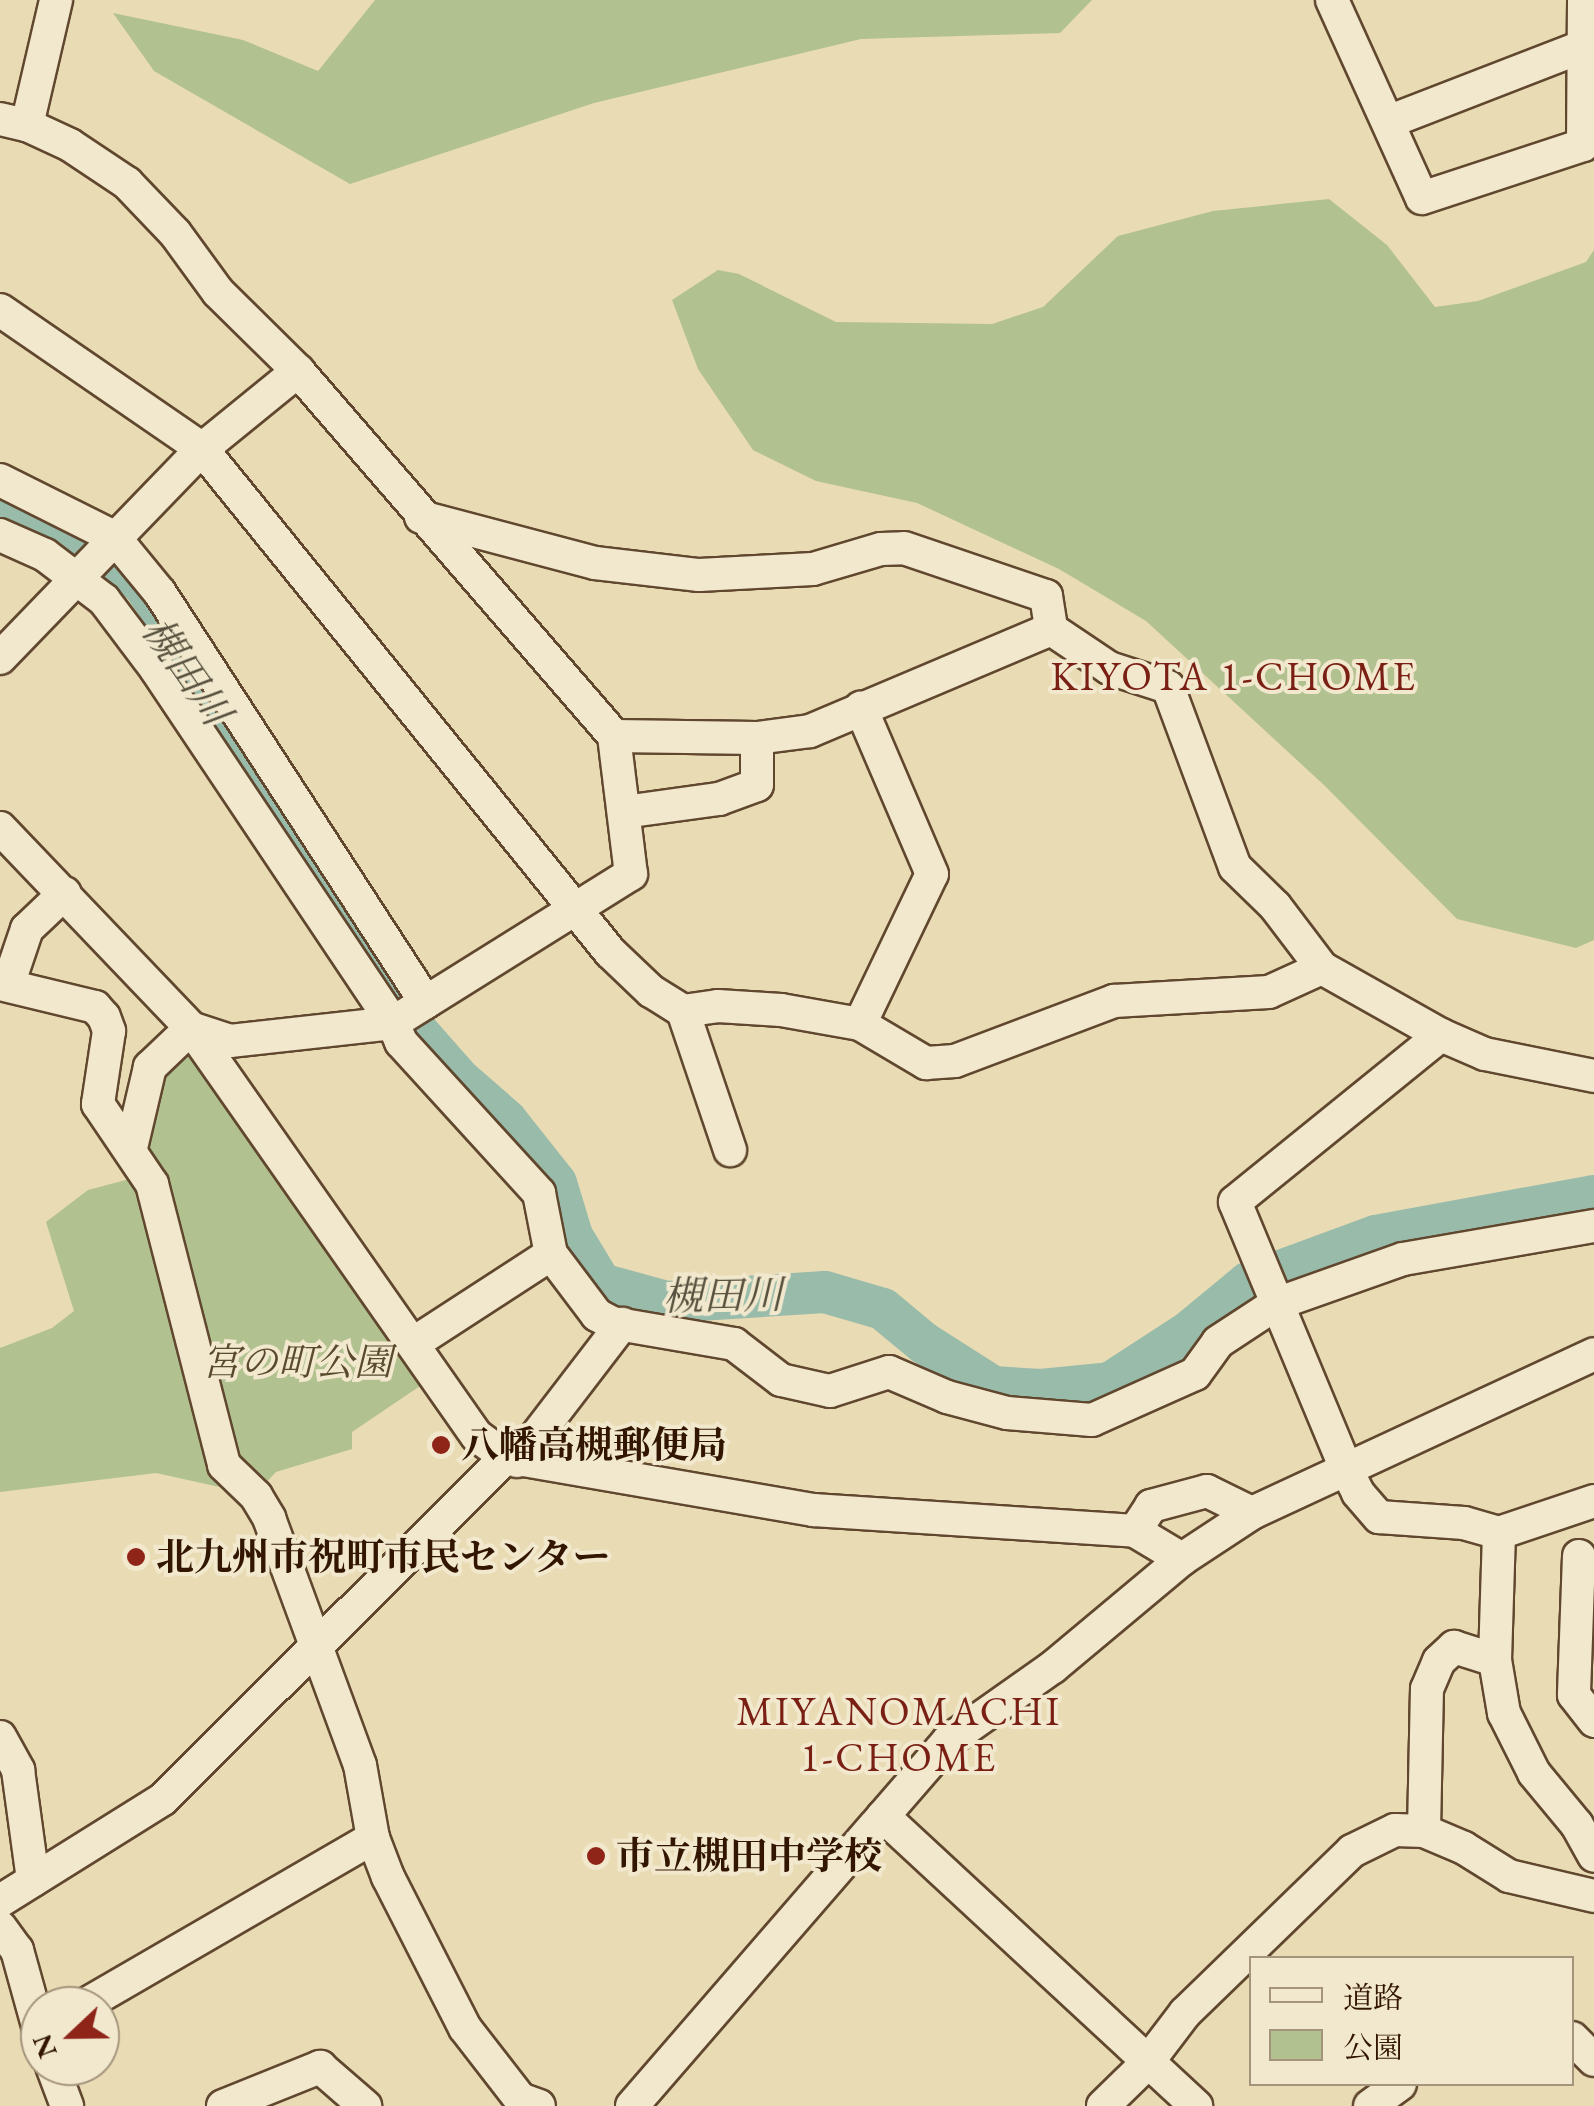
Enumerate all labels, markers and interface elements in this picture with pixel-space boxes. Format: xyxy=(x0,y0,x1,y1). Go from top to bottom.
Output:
water label: 槻田川 xyxy=(133,608,241,734)
district label: KIYOTA 1-CHOME xyxy=(1050,652,1418,700)
water label: 槻田川 xyxy=(663,1270,783,1320)
park label: 宮の町公園 xyxy=(202,1339,392,1385)
place label: 八幡高槻郵便局 xyxy=(461,1422,727,1468)
marker: 八幡高槻郵便局 xyxy=(430,1434,452,1456)
place label: 北九州市祝町市民センター xyxy=(156,1534,612,1580)
marker: 北九州市祝町市民センター xyxy=(125,1546,147,1568)
district label: MIYANOMACHI 1-CHOME xyxy=(736,1687,1062,1781)
place label: 市立槻田中学校 xyxy=(616,1833,882,1879)
marker: 市立槻田中学校 xyxy=(585,1845,607,1867)
legend xyxy=(1249,1956,1574,2086)
text: 道路 xyxy=(1343,1978,1403,2017)
north arrow xyxy=(20,1986,120,2086)
text: 公園 xyxy=(1343,2028,1403,2067)
text: N xyxy=(23,2029,65,2064)

